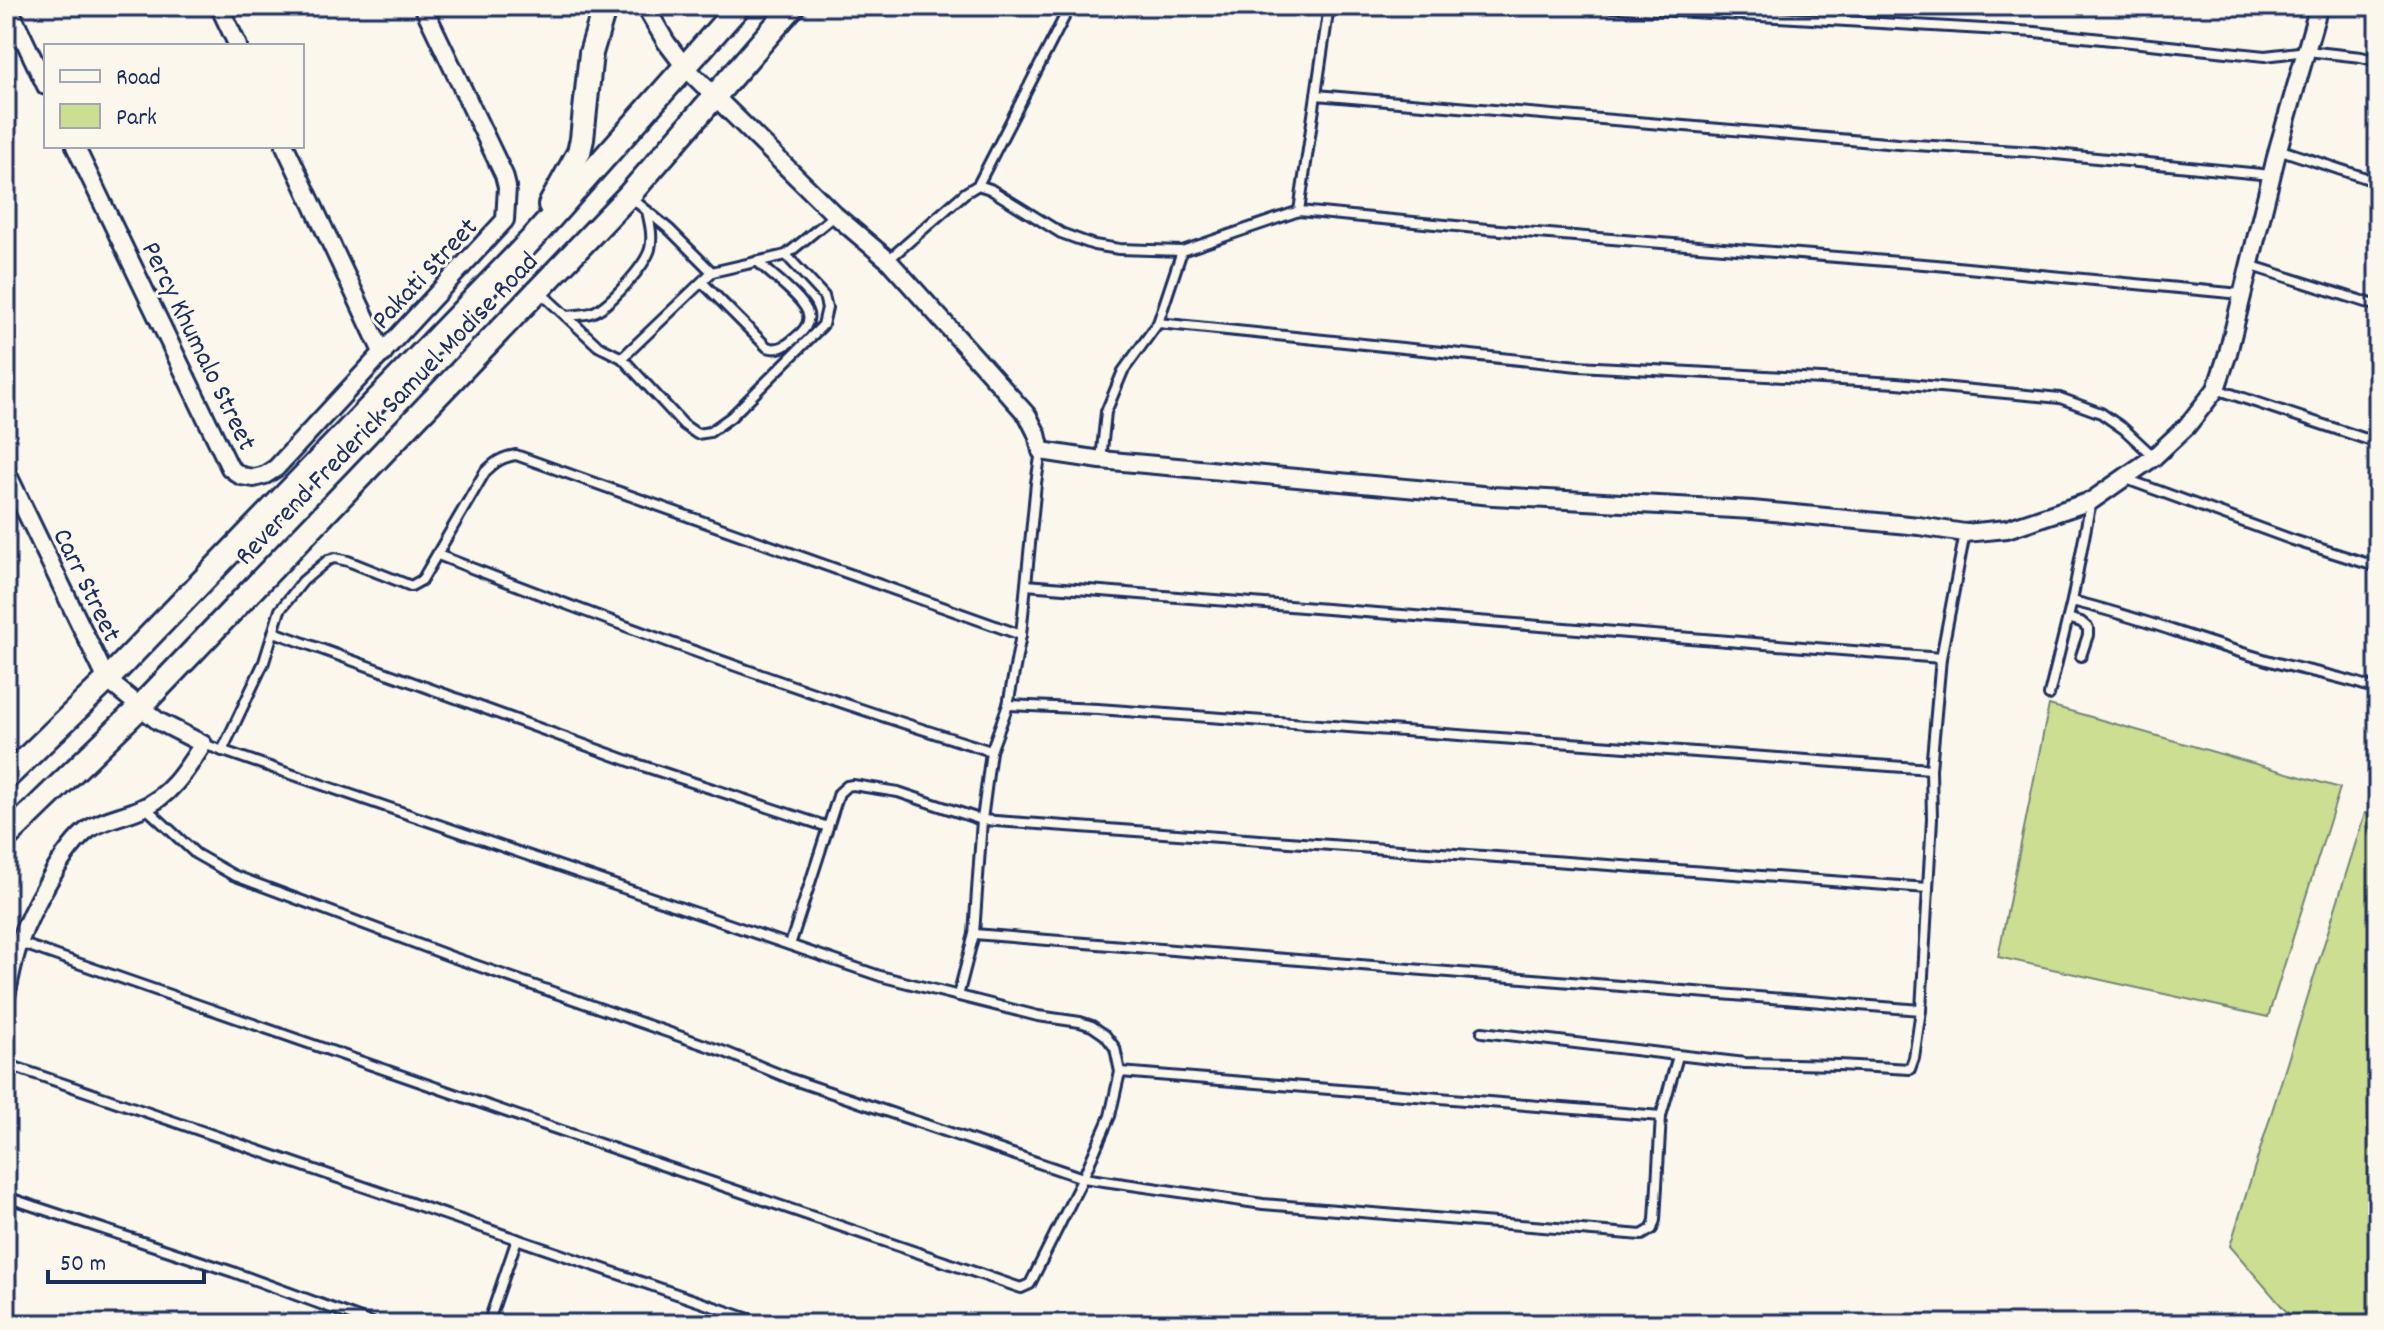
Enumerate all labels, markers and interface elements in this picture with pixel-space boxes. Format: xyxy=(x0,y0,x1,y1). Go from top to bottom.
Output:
legend xyxy=(44,44,304,148)
text: Road xyxy=(116,62,161,96)
text: Park xyxy=(116,102,157,136)
street label: Pakati Street xyxy=(364,210,489,340)
street label: Percy Khumalo Street xyxy=(129,236,265,459)
street label: Reverend Frederick Samuel Modise Road xyxy=(227,245,550,576)
street label: Carr Street xyxy=(40,523,129,650)
scale bar xyxy=(48,1234,204,1284)
text: 50 m xyxy=(60,1248,106,1282)

